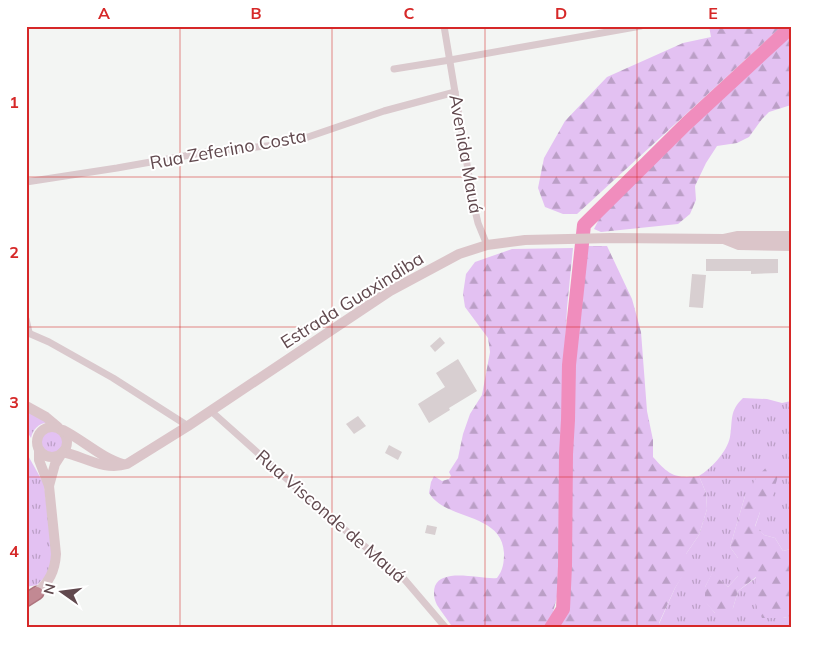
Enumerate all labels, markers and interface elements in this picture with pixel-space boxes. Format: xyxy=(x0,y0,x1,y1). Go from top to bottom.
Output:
text: A xyxy=(98,3,110,23)
text: B xyxy=(250,3,262,23)
text: C xyxy=(404,3,415,23)
text: D xyxy=(555,3,567,23)
text: E xyxy=(708,3,718,23)
text: 1 xyxy=(9,92,19,112)
street label: Avenida Mauá xyxy=(444,93,488,215)
street label: Rua Zeferino Costa xyxy=(148,124,308,174)
text: 2 xyxy=(9,242,19,262)
street label: Estrada Guaxindiba xyxy=(276,247,428,353)
text: 3 xyxy=(9,392,19,412)
street label: Rua Visconde de Mauá xyxy=(251,444,411,588)
text: 4 xyxy=(9,541,19,561)
north arrow xyxy=(38,566,88,616)
text: N xyxy=(39,582,59,596)

